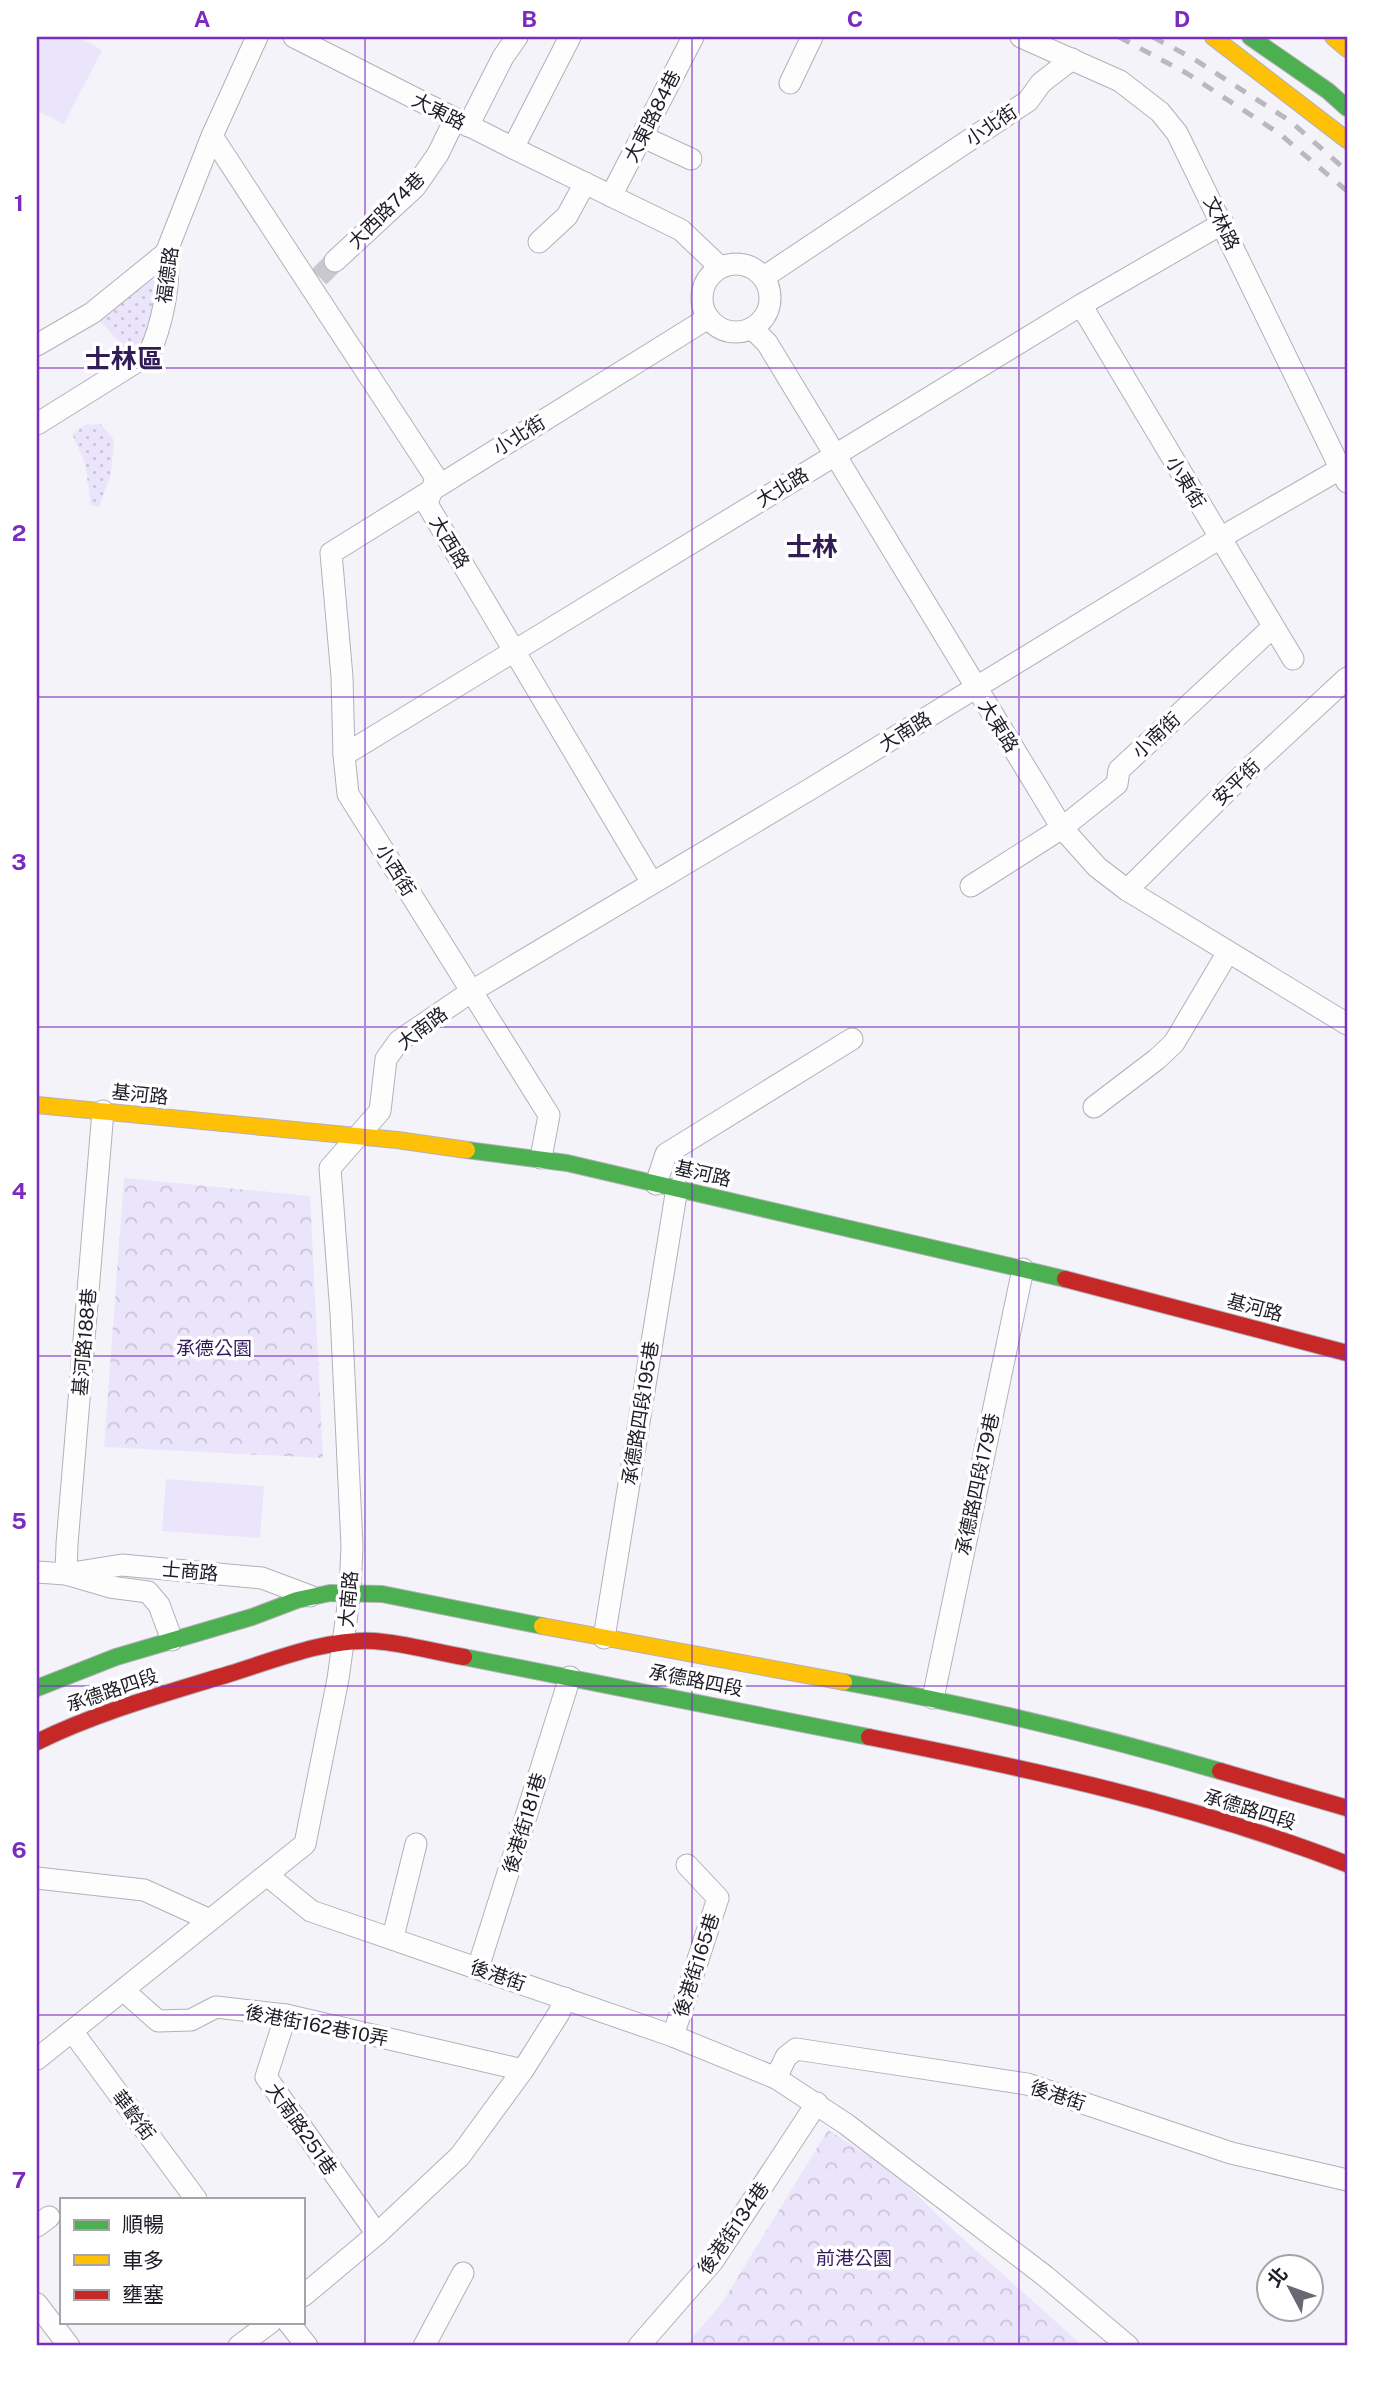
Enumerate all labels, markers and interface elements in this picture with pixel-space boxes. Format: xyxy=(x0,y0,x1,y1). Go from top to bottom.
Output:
text: A xyxy=(194,5,211,32)
text: B xyxy=(521,5,537,32)
text: C xyxy=(847,5,863,32)
text: D xyxy=(1174,5,1190,32)
street label: 大東路84巷 xyxy=(619,66,685,166)
street label: 大東路 xyxy=(409,88,469,134)
street label: 小北街 xyxy=(961,100,1021,150)
street label: 大西路74巷 xyxy=(343,167,429,253)
text: 1 xyxy=(14,189,24,216)
street label: 文林路 xyxy=(1200,193,1244,253)
street label: 福德路 xyxy=(152,245,182,305)
district label: 士林區 xyxy=(85,343,163,374)
street label: 小北街 xyxy=(489,411,549,459)
street label: 小東街 xyxy=(1162,452,1210,512)
street label: 大北路 xyxy=(752,463,812,511)
street label: 大西路 xyxy=(426,512,474,572)
text: 2 xyxy=(12,519,26,546)
district label: 士林 xyxy=(786,531,838,562)
street label: 大東路 xyxy=(975,696,1023,756)
street label: 大南路 xyxy=(875,707,935,755)
street label: 小南街 xyxy=(1128,708,1184,762)
street label: 安平街 xyxy=(1208,754,1264,810)
street label: 小西街 xyxy=(372,840,420,900)
text: 3 xyxy=(11,848,27,875)
street label: 大南路 xyxy=(393,1002,451,1054)
street label: 基河路 xyxy=(110,1080,170,1108)
street label: 基河路 xyxy=(673,1156,733,1190)
text: 4 xyxy=(11,1177,27,1204)
street label: 基河路188巷 xyxy=(68,1287,100,1397)
street label: 基河路 xyxy=(1225,1289,1285,1325)
park label: 承德公園 xyxy=(176,1337,252,1359)
street label: 承德路四段195巷 xyxy=(618,1339,662,1487)
street label: 承德路四段179巷 xyxy=(951,1411,1003,1557)
text: 5 xyxy=(11,1507,27,1534)
street label: 士商路 xyxy=(161,1558,219,1584)
street label: 大南路 xyxy=(335,1570,361,1628)
street label: 承德路四段 xyxy=(647,1660,745,1700)
street label: 承德路四段 xyxy=(63,1664,161,1716)
street label: 後港街181巷 xyxy=(498,1770,550,1876)
street label: 承德路四段 xyxy=(1201,1785,1299,1833)
text: 6 xyxy=(11,1836,27,1863)
street label: 後港街165巷 xyxy=(669,1910,723,2020)
street label: 後港街 xyxy=(467,1955,529,1995)
street label: 後港街162巷10弄 xyxy=(244,2000,390,2050)
street label: 後港街 xyxy=(1027,2076,1089,2114)
street label: 大南路251巷 xyxy=(262,2079,342,2179)
street label: 華齡街 xyxy=(108,2086,160,2144)
text: 7 xyxy=(12,2166,26,2193)
street label: 後港街134巷 xyxy=(693,2178,773,2278)
legend xyxy=(60,2198,304,2324)
text: 順暢 xyxy=(122,2212,164,2237)
park label: 前港公園 xyxy=(816,2247,892,2269)
text: 車多 xyxy=(122,2248,164,2273)
north arrow xyxy=(1254,2254,1324,2324)
text: 北 xyxy=(1263,2262,1292,2291)
text: 壅塞 xyxy=(122,2282,164,2307)

